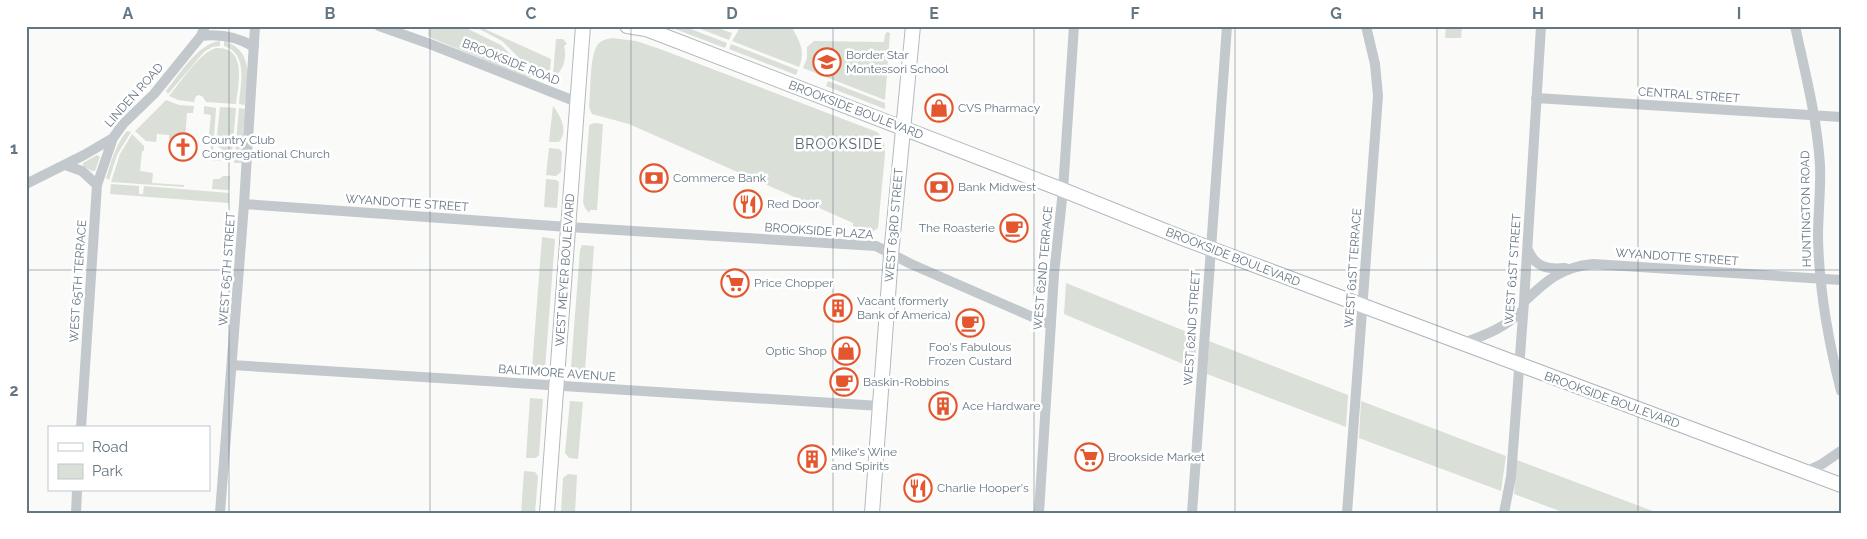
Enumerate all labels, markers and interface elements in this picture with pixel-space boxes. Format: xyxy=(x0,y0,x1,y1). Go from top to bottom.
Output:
text: A xyxy=(123,4,134,23)
text: B xyxy=(325,4,336,23)
text: C xyxy=(526,4,537,23)
text: D xyxy=(726,4,738,23)
text: E xyxy=(929,4,939,23)
text: F xyxy=(1130,4,1140,23)
text: G xyxy=(1330,4,1342,23)
text: H xyxy=(1532,4,1544,23)
text: I xyxy=(1737,4,1741,23)
street label: BROOKSIDE ROAD xyxy=(460,36,562,88)
school or university icon: Border Star Montessori School xyxy=(812,47,842,77)
place label: Border Star Montessori School xyxy=(846,48,949,76)
street label: LINDEN ROAD xyxy=(102,60,166,130)
street label: BROOKSIDE BOULEVARD xyxy=(787,78,926,142)
street label: CENTRAL STREET xyxy=(1638,84,1741,106)
shop icon: CVS Pharmacy xyxy=(924,93,954,123)
place label: CVS Pharmacy xyxy=(958,101,1041,115)
church icon: Country Club Congregational Church xyxy=(168,132,198,162)
place label: Country Club Congregational Church xyxy=(202,133,330,161)
district label: BROOKSIDE xyxy=(795,136,883,152)
text: 1 xyxy=(10,139,18,158)
street label: HUNTINGTON ROAD xyxy=(1798,150,1814,268)
bank icon: Commerce Bank xyxy=(639,163,669,193)
street label: WEST 63RD STREET xyxy=(882,167,906,283)
place label: Commerce Bank xyxy=(673,171,767,185)
bank icon: Bank Midwest xyxy=(924,172,954,202)
place label: Bank Midwest xyxy=(958,180,1036,194)
restaurant icon: Red Door xyxy=(733,189,763,219)
street label: WYANDOTTE STREET xyxy=(345,192,470,214)
street label: WEST MEYER BOULEVARD xyxy=(553,193,577,347)
place label: Red Door xyxy=(767,197,820,211)
street label: WEST 62ND TERRACE xyxy=(1031,205,1055,331)
street label: WEST 61ST TERRACE xyxy=(1342,208,1364,328)
street label: WEST 65TH STREET xyxy=(216,211,238,326)
street label: WEST 61ST STREET xyxy=(1502,212,1524,325)
cafe icon: The Roasterie xyxy=(999,213,1029,243)
street label: WEST 65TH TERRACE xyxy=(67,219,89,343)
street label: BROOKSIDE PLAZA xyxy=(764,220,874,242)
place label: The Roasterie xyxy=(919,221,995,235)
street label: BROOKSIDE BOULEVARD xyxy=(1164,225,1303,289)
street label: WYANDOTTE STREET xyxy=(1615,246,1740,268)
supermarket icon: Price Chopper xyxy=(720,268,750,298)
street label: WEST 62ND STREET xyxy=(1181,269,1203,386)
place label: Price Chopper xyxy=(754,276,834,290)
building icon: Vacant (formerly Bank of America) xyxy=(823,293,853,323)
place label: Vacant (formerly Bank of America) xyxy=(857,294,951,322)
cafe icon: Foo's Fabulous Frozen Custard xyxy=(955,308,985,338)
shop icon: Optic Shop xyxy=(831,336,861,366)
place label: Foo's Fabulous Frozen Custard xyxy=(928,340,1012,368)
place label: Optic Shop xyxy=(766,344,827,358)
street label: BALTIMORE AVENUE xyxy=(498,362,616,384)
cafe icon: Baskin-Robbins xyxy=(829,367,859,397)
street label: BROOKSIDE BOULEVARD xyxy=(1542,369,1682,431)
place label: Baskin-Robbins xyxy=(863,375,950,389)
text: 2 xyxy=(9,381,19,400)
building icon: Ace Hardware xyxy=(928,391,958,421)
place label: Ace Hardware xyxy=(962,399,1041,413)
legend xyxy=(48,426,210,492)
text: Road xyxy=(92,438,128,456)
supermarket icon: Brookside Market xyxy=(1074,442,1104,472)
building icon: Mike's Wine and Spirits xyxy=(797,444,827,474)
place label: Mike's Wine and Spirits xyxy=(831,445,897,473)
place label: Brookside Market xyxy=(1108,450,1205,464)
text: Park xyxy=(92,462,123,480)
restaurant icon: Charlie Hooper's xyxy=(903,473,933,503)
place label: Charlie Hooper's xyxy=(937,481,1029,495)

